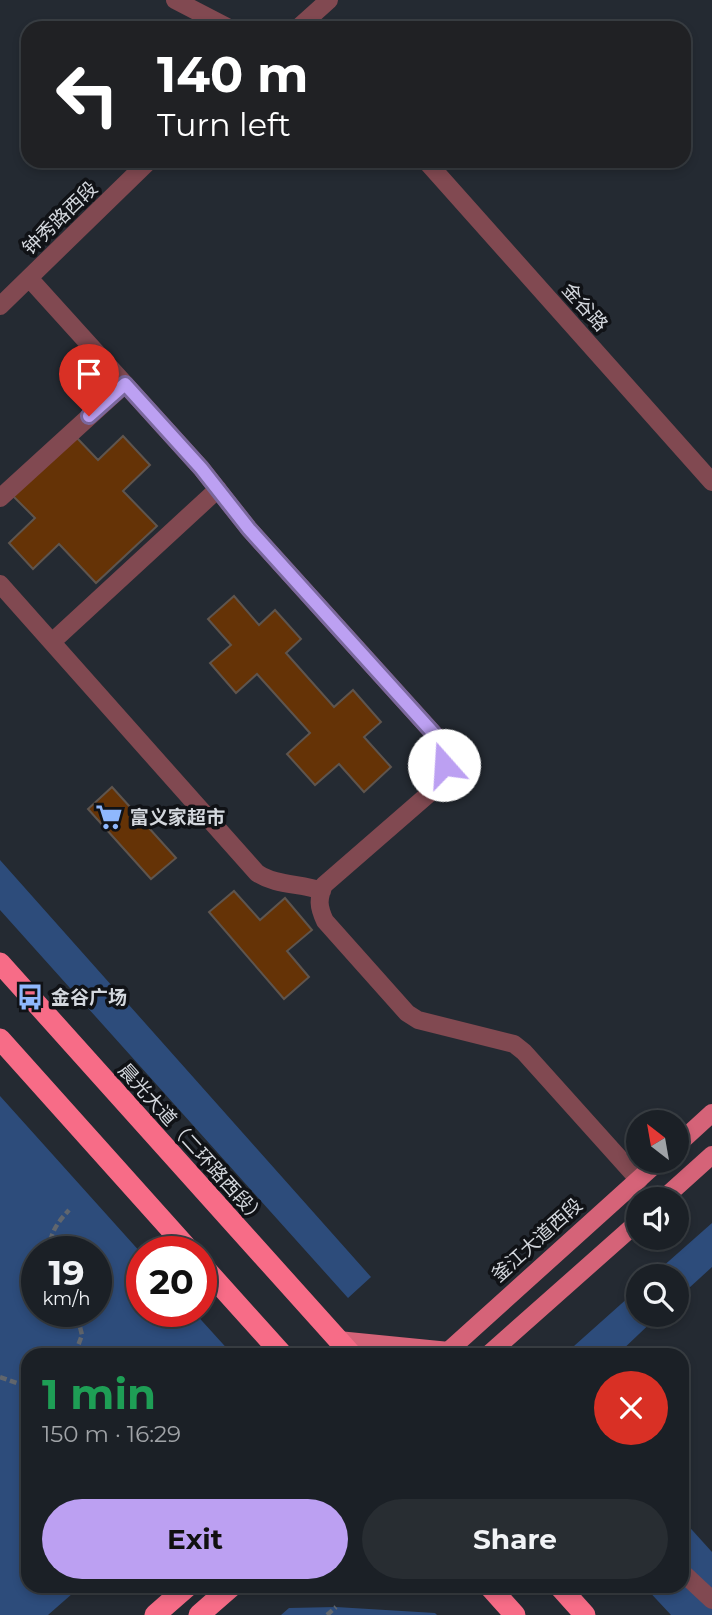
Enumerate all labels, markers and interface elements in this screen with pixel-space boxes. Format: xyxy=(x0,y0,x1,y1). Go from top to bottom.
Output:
text: 140 m xyxy=(157,45,309,104)
icon: left xyxy=(42,49,133,140)
text: Turn left xyxy=(157,105,291,144)
street label: 钟秀路西段 xyxy=(18,177,102,259)
street label: 金谷路 xyxy=(557,278,613,336)
pin xyxy=(59,344,119,416)
icon: arrive xyxy=(70,355,108,393)
position arrow xyxy=(407,728,481,802)
supermarket icon: 富义家超市 xyxy=(94,802,124,832)
place label: 富义家超市 xyxy=(130,806,225,829)
bus stop icon: 金谷广场 xyxy=(15,982,45,1012)
place label: 金谷广场 xyxy=(51,986,127,1009)
street label: 晨光大道（二环路西段） xyxy=(114,1059,270,1229)
north arrow xyxy=(626,1110,690,1172)
map controls xyxy=(626,1110,689,1327)
button: sound xyxy=(626,1187,689,1250)
street label: 釜江大道西段 xyxy=(487,1193,587,1287)
speed limit sign: 20 xyxy=(126,1236,217,1327)
text: 19 xyxy=(48,1251,85,1294)
button: search xyxy=(626,1264,689,1327)
text: km/h xyxy=(42,1288,91,1310)
text: 1 min xyxy=(42,1368,156,1420)
button: close xyxy=(594,1371,668,1445)
text: 150 m · 16:29 xyxy=(42,1420,181,1448)
button: Exit xyxy=(42,1499,348,1579)
button: Share xyxy=(362,1499,668,1579)

